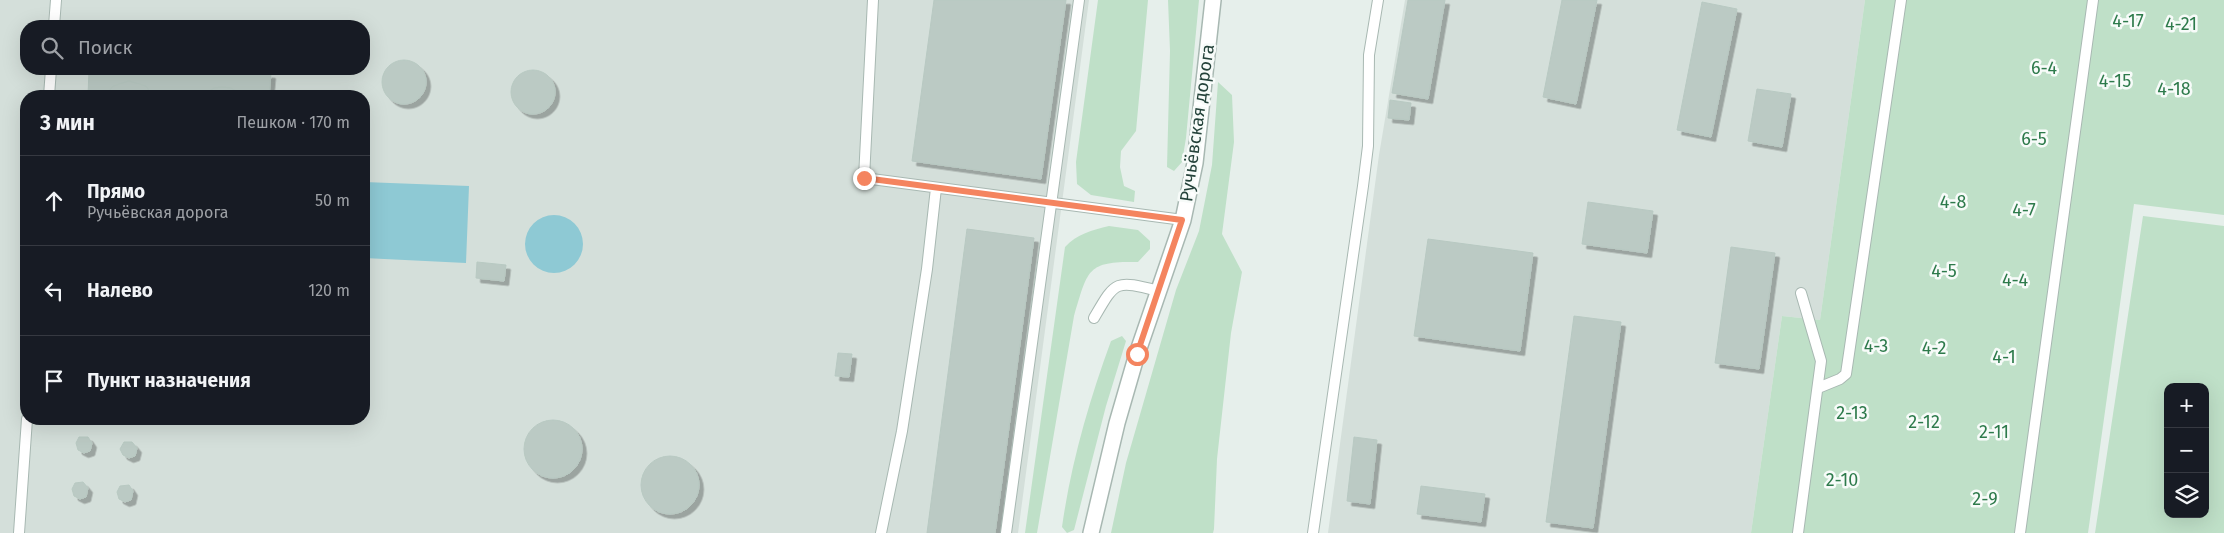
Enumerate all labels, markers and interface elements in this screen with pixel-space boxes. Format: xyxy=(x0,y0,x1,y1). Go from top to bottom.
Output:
park label: 4-17 xyxy=(2112,10,2144,32)
park label: 4-21 xyxy=(2165,13,2197,35)
search box xyxy=(20,20,370,75)
icon: search xyxy=(38,34,66,62)
text: Поиск xyxy=(78,36,132,59)
street label: Ручьёвская дорога xyxy=(1175,43,1219,203)
park label: 6-4 xyxy=(2031,57,2058,79)
park label: 4-15 xyxy=(2099,70,2131,92)
park label: 4-18 xyxy=(2157,78,2191,100)
text: 3 мин xyxy=(40,110,95,136)
text: Пешком · 170 m xyxy=(236,113,350,132)
park label: 6-5 xyxy=(2021,128,2047,150)
route end xyxy=(853,167,876,190)
text: Прямо xyxy=(87,180,145,203)
icon: ahead xyxy=(40,187,68,215)
text: 50 m xyxy=(315,191,350,210)
park label: 4-8 xyxy=(1940,191,1966,213)
park label: 4-7 xyxy=(2012,199,2036,221)
text: Ручьёвская дорога xyxy=(87,203,228,222)
park label: 4-5 xyxy=(1931,260,1957,282)
park label: 4-4 xyxy=(2002,269,2029,291)
icon: left xyxy=(40,277,68,305)
text: Налево xyxy=(87,279,153,302)
text: 120 m xyxy=(308,281,350,300)
park label: 4-3 xyxy=(1864,335,1888,357)
park label: 4-2 xyxy=(1922,337,1946,359)
route start xyxy=(1126,343,1149,366)
park label: 4-1 xyxy=(1992,346,2016,368)
icon: arrive xyxy=(40,367,68,395)
text: Пункт назначения xyxy=(87,369,251,392)
map controls xyxy=(2164,383,2209,518)
button: + xyxy=(2164,383,2209,428)
park label: 2-13 xyxy=(1836,402,1868,424)
park label: 2-12 xyxy=(1908,411,1940,433)
park label: 2-11 xyxy=(1979,421,2009,443)
button: − xyxy=(2164,428,2209,473)
park label: 2-10 xyxy=(1826,469,1858,491)
button: layers xyxy=(2164,473,2209,518)
park label: 2-9 xyxy=(1972,488,1998,510)

